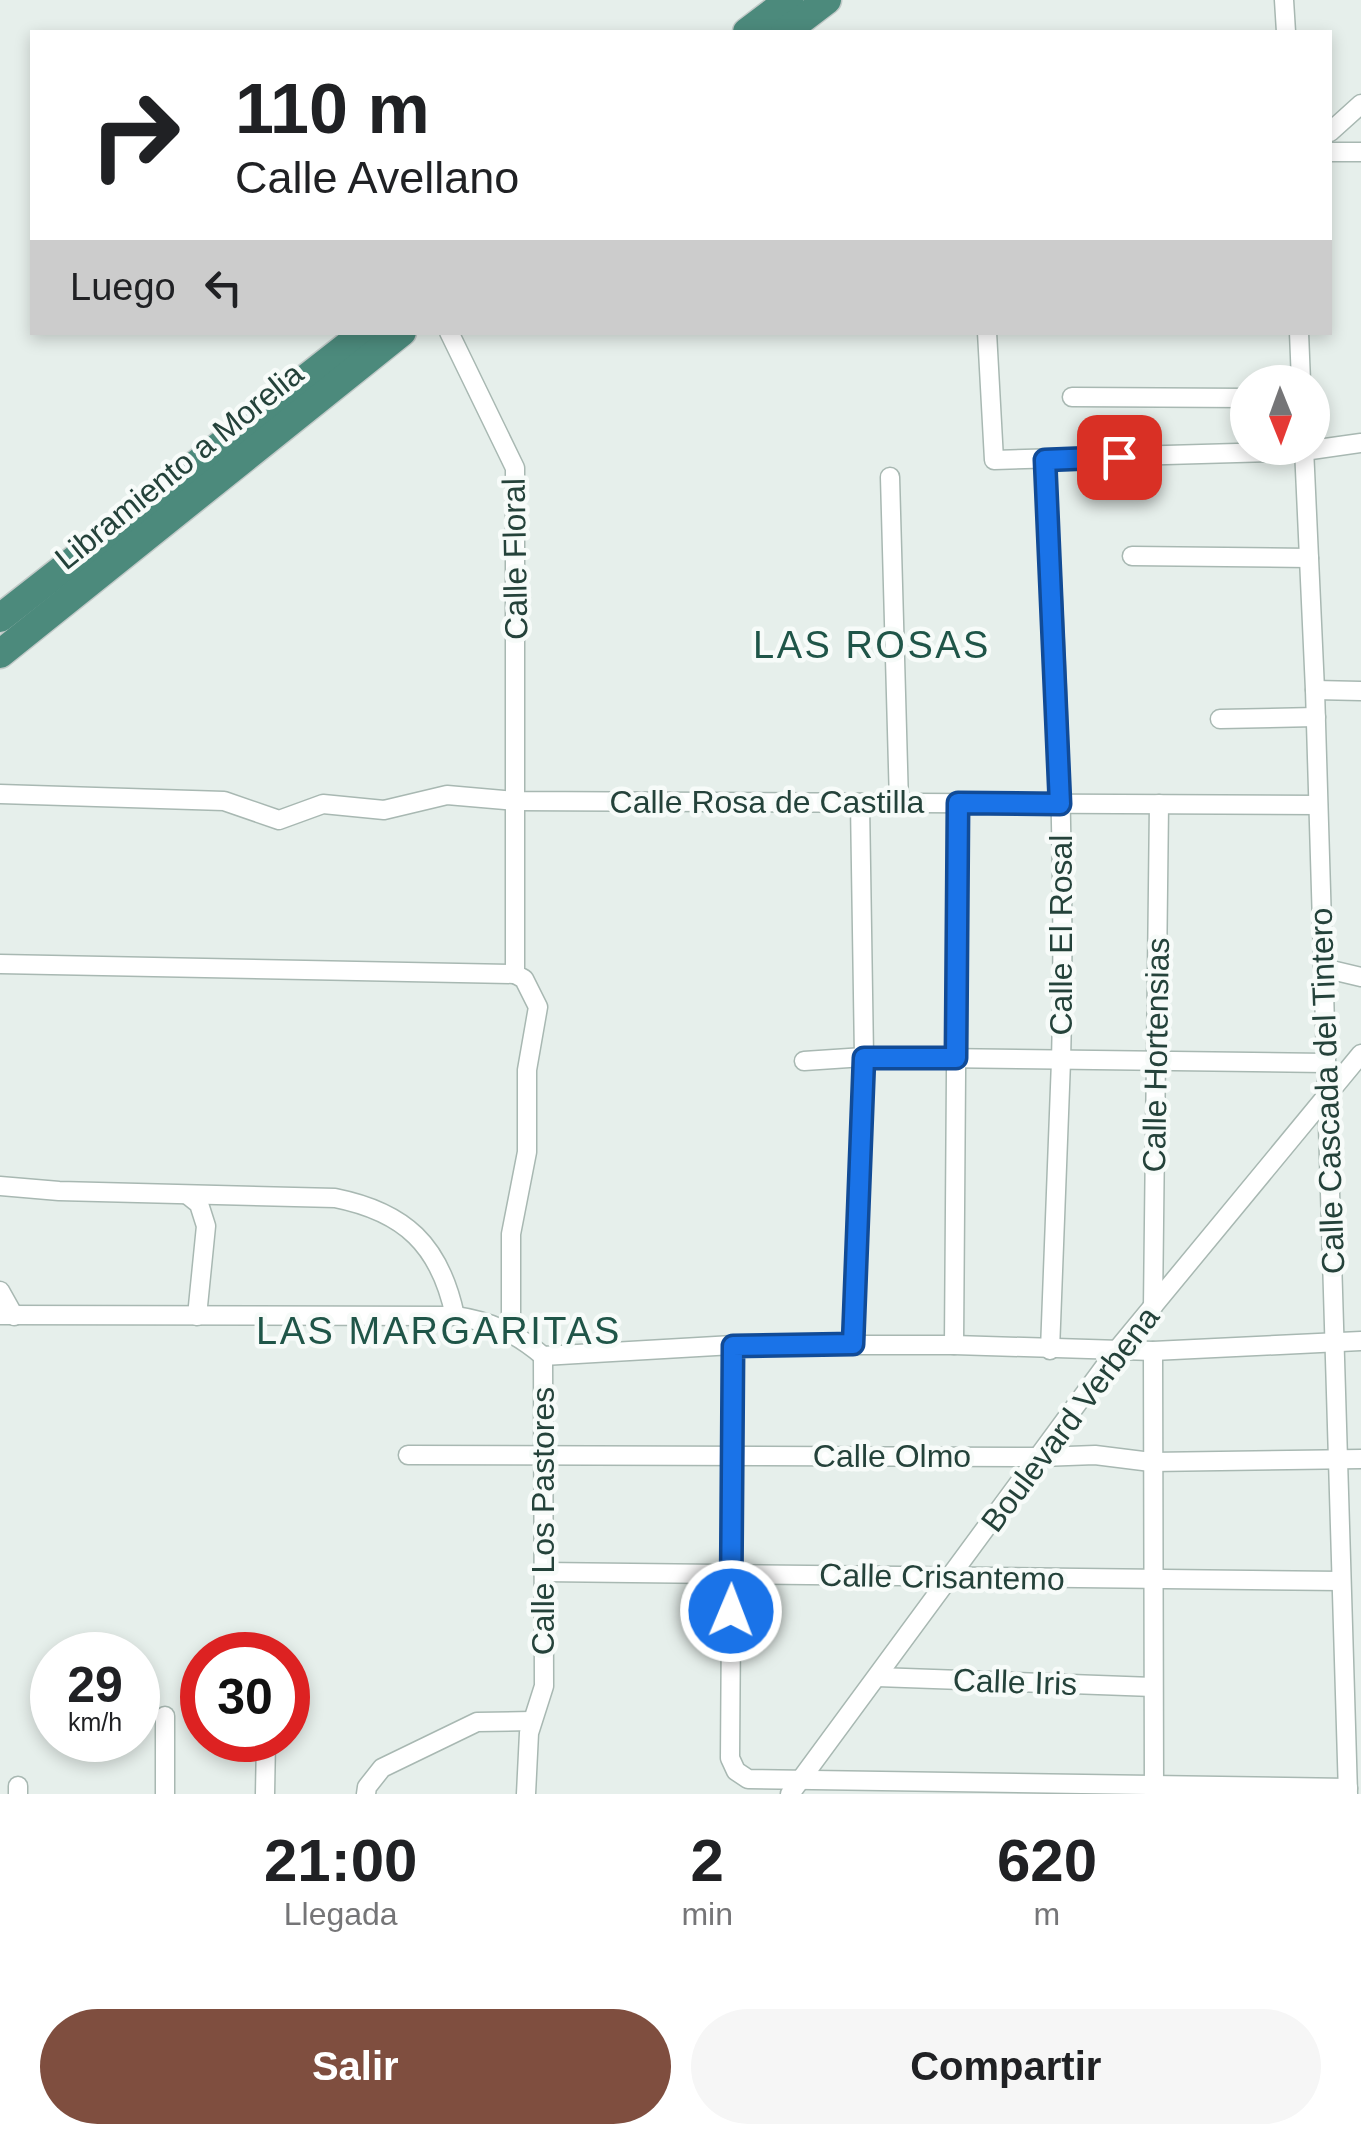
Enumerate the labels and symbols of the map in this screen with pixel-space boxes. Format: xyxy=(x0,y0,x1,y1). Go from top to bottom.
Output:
street label: Libramiento a Morelia xyxy=(48,355,310,577)
north arrow xyxy=(1230,365,1330,465)
pin xyxy=(1077,415,1162,500)
street label: Calle Floral xyxy=(496,478,534,640)
district label: LAS ROSAS xyxy=(753,624,991,666)
street label: Calle Rosa de Castilla xyxy=(610,784,925,820)
street label: Calle El Rosal xyxy=(1043,835,1079,1035)
street label: Calle Cascada del Tintero xyxy=(1303,907,1351,1275)
street label: Calle Hortensias xyxy=(1136,937,1176,1173)
street label: Boulevard Verbena xyxy=(974,1299,1166,1539)
district label: LAS MARGARITAS xyxy=(256,1310,622,1352)
street label: Calle Los Pastores xyxy=(525,1387,561,1655)
street label: Calle Olmo xyxy=(813,1438,971,1474)
street label: Calle Crisantemo xyxy=(819,1557,1065,1597)
position arrow xyxy=(679,1559,783,1663)
speed limit sign: 30 xyxy=(180,1632,310,1762)
street label: Calle Iris xyxy=(952,1662,1078,1702)

